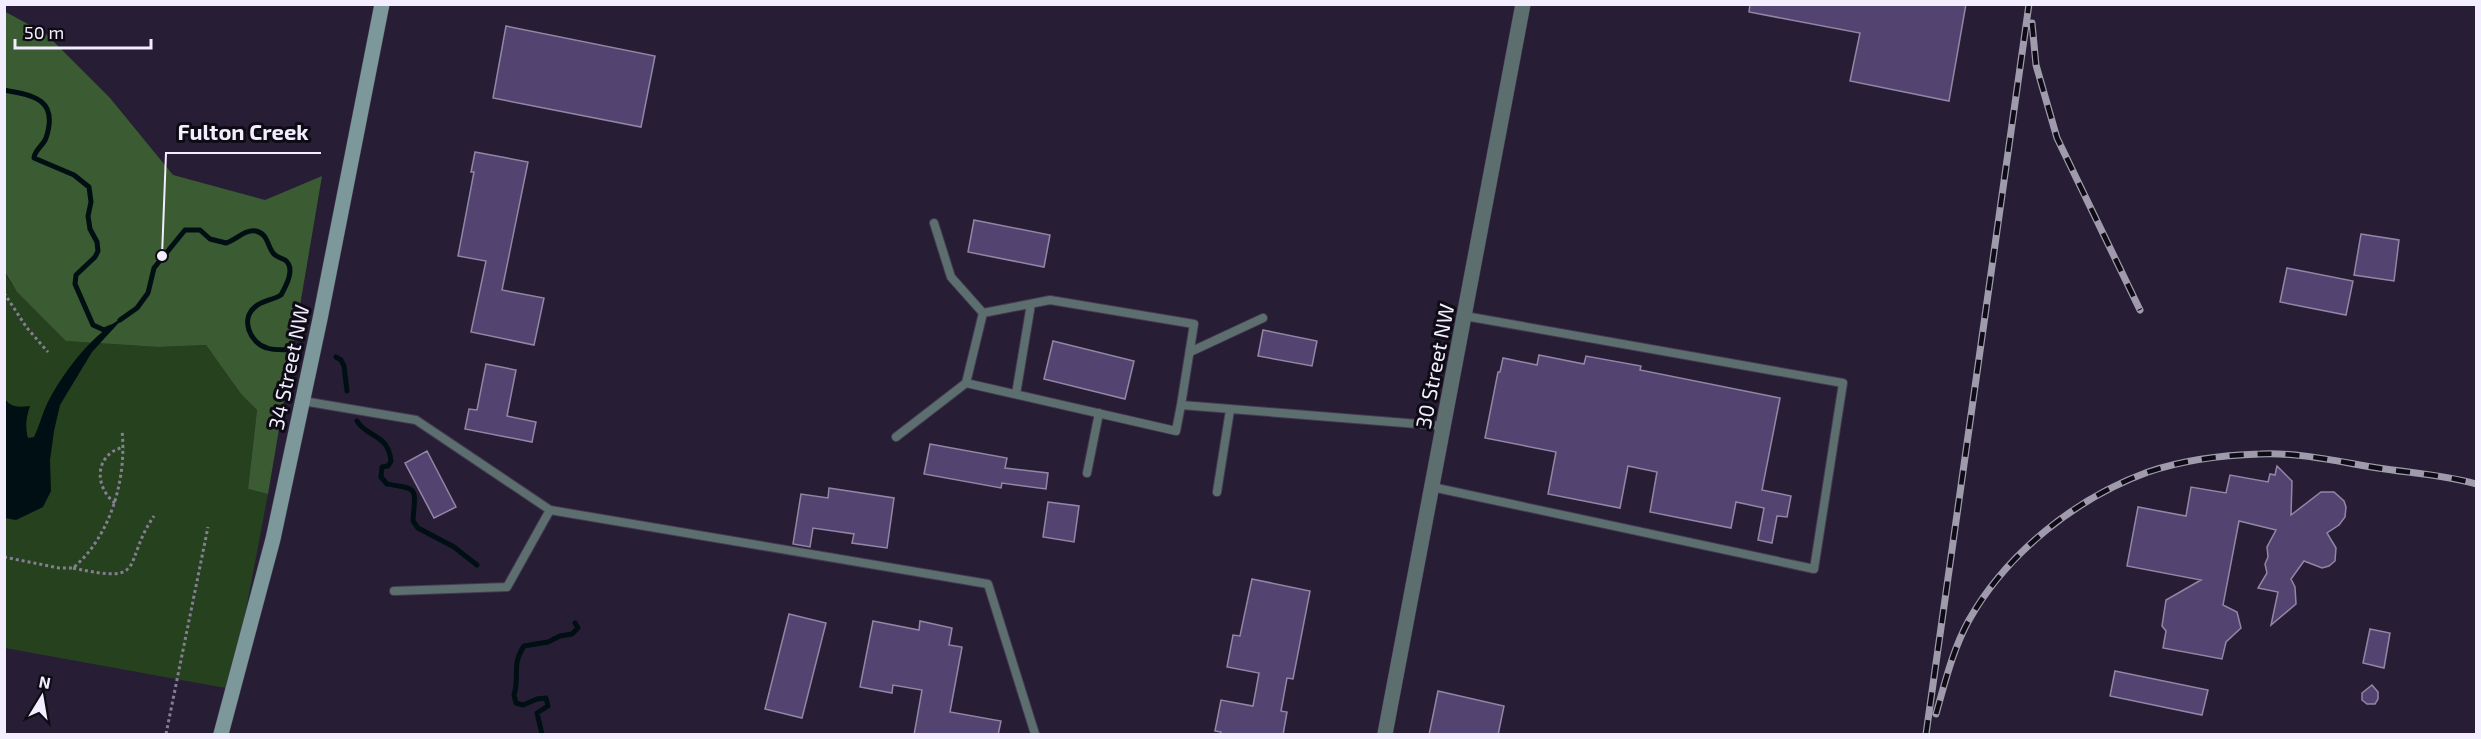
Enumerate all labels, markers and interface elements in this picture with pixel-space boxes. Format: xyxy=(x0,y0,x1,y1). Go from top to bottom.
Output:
scale bar xyxy=(15,12,152,50)
text: 50 m xyxy=(24,21,64,43)
callout: Fulton Creek xyxy=(166,113,321,153)
text: Fulton Creek xyxy=(177,118,309,144)
street label: 30 Street NW xyxy=(1410,301,1458,431)
street label: 34 Street NW xyxy=(263,302,313,432)
north arrow xyxy=(12,667,72,727)
text: N xyxy=(37,671,52,692)

